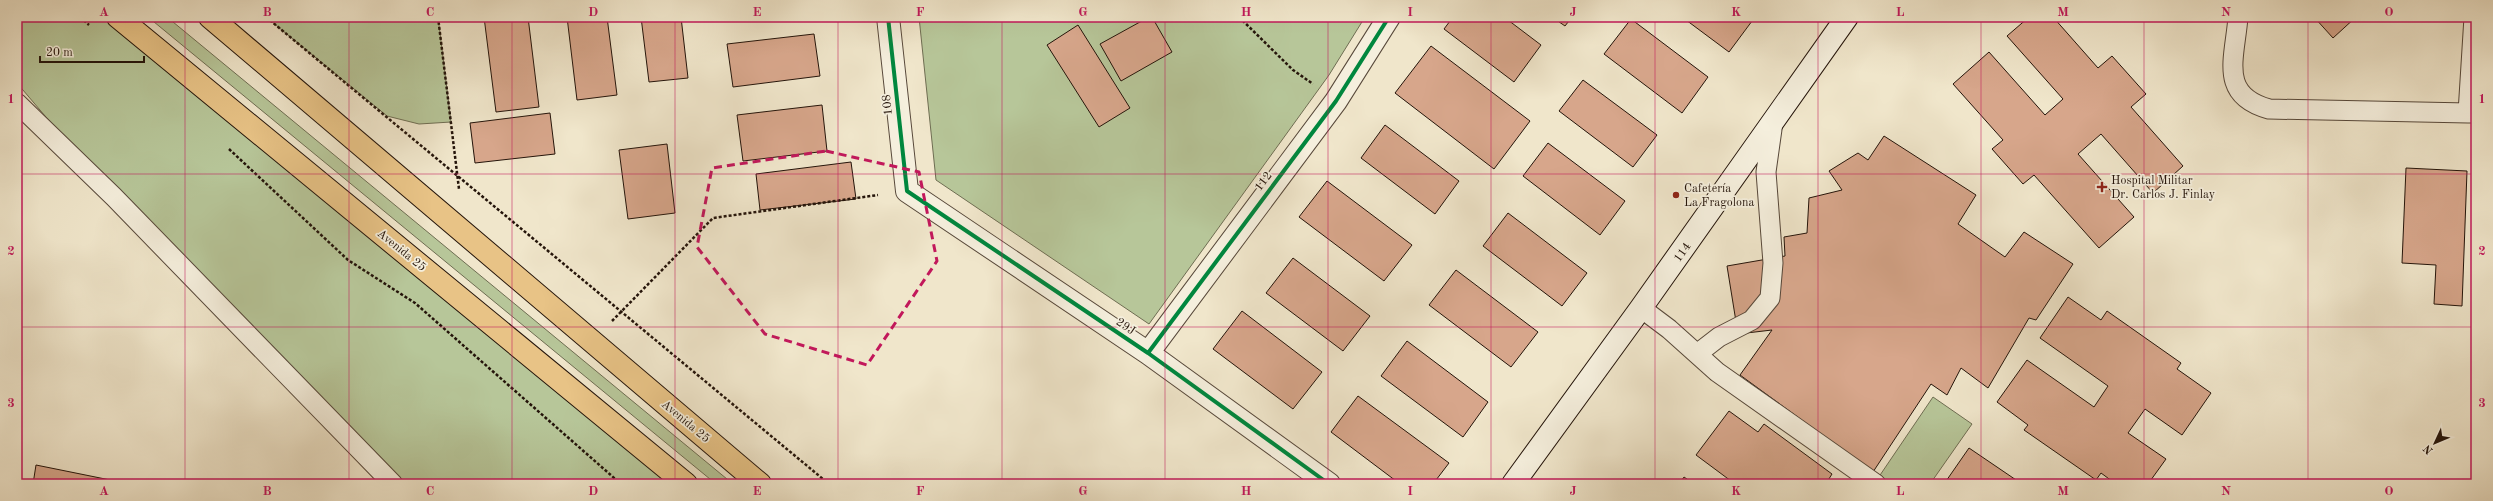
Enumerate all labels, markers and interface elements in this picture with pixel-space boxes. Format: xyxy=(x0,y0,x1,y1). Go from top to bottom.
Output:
text: A xyxy=(99,6,109,19)
text: B xyxy=(262,6,272,19)
text: C xyxy=(426,6,434,19)
text: D xyxy=(588,6,598,19)
text: E xyxy=(753,6,762,19)
text: F xyxy=(916,6,925,19)
text: G xyxy=(1078,6,1088,19)
text: H xyxy=(1241,6,1252,19)
text: I xyxy=(1407,6,1413,19)
text: J xyxy=(1569,6,1577,19)
text: K xyxy=(1731,6,1741,19)
text: L xyxy=(1896,6,1905,19)
text: M xyxy=(2057,6,2069,19)
text: N xyxy=(2221,6,2231,19)
text: O xyxy=(2384,6,2394,19)
scale bar xyxy=(40,38,144,64)
text: 20 m xyxy=(46,47,73,59)
text: 1 xyxy=(7,93,15,106)
text: 1 xyxy=(2478,93,2486,106)
street label: 108 xyxy=(881,94,895,116)
street label: 112 xyxy=(1253,170,1275,194)
place label: Hospital Militar Dr. Carlos J. Finlay xyxy=(2111,175,2216,201)
marker: Hospital Militar Dr. Carlos J. Finlay xyxy=(2096,181,2108,193)
place label: Cafetería La Fragolona xyxy=(1684,183,1754,209)
marker: Cafetería La Fragolona xyxy=(1671,190,1681,200)
street label: Avenida 25 xyxy=(375,227,429,274)
street label: 114 xyxy=(1672,241,1694,265)
text: 2 xyxy=(7,245,15,258)
text: 2 xyxy=(2478,245,2486,258)
street label: 29J xyxy=(1114,316,1138,338)
text: 3 xyxy=(7,397,15,410)
street label: Avenida 25 xyxy=(659,397,712,445)
text: 3 xyxy=(2478,397,2486,410)
north arrow xyxy=(2415,423,2455,463)
text: N xyxy=(2422,442,2436,456)
text: A xyxy=(99,485,109,498)
text: B xyxy=(262,485,272,498)
text: C xyxy=(426,485,434,498)
text: D xyxy=(588,485,598,498)
text: E xyxy=(753,485,762,498)
text: F xyxy=(916,485,925,498)
text: G xyxy=(1078,485,1088,498)
text: H xyxy=(1241,485,1252,498)
text: I xyxy=(1407,485,1413,498)
text: J xyxy=(1569,485,1577,498)
text: K xyxy=(1731,485,1741,498)
text: L xyxy=(1896,485,1905,498)
text: M xyxy=(2057,485,2069,498)
text: N xyxy=(2221,485,2231,498)
text: O xyxy=(2384,485,2394,498)

